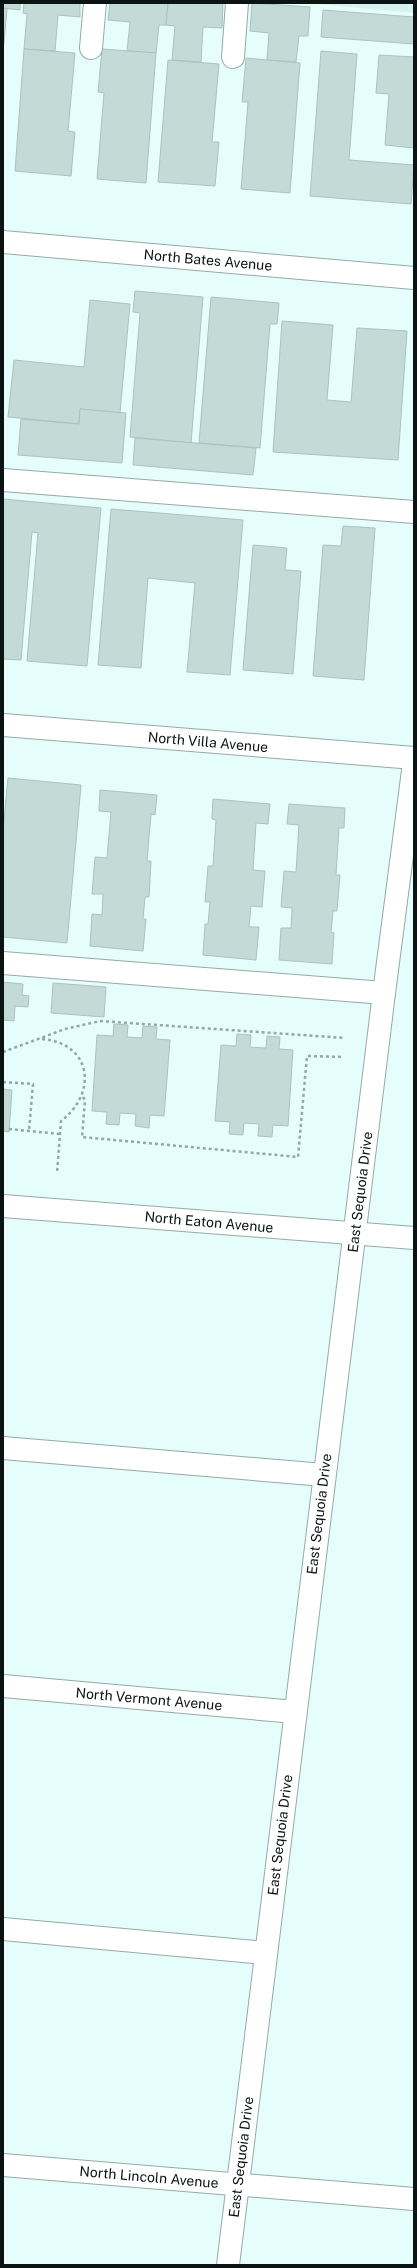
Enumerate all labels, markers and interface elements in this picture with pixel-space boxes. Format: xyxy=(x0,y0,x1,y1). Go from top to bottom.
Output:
street label: North Bates Avenue xyxy=(143,246,273,274)
street label: North Villa Avenue xyxy=(147,729,269,755)
street label: East Sequoia Drive xyxy=(345,1130,375,1253)
street label: North Eaton Avenue xyxy=(144,1208,274,1236)
street label: East Sequoia Drive xyxy=(304,1452,334,1575)
street label: North Vermont Avenue xyxy=(75,1685,223,1713)
street label: East Sequoia Drive xyxy=(265,1773,295,1896)
street label: East Sequoia Drive xyxy=(226,2095,256,2218)
street label: North Lincoln Avenue xyxy=(79,2163,219,2191)

